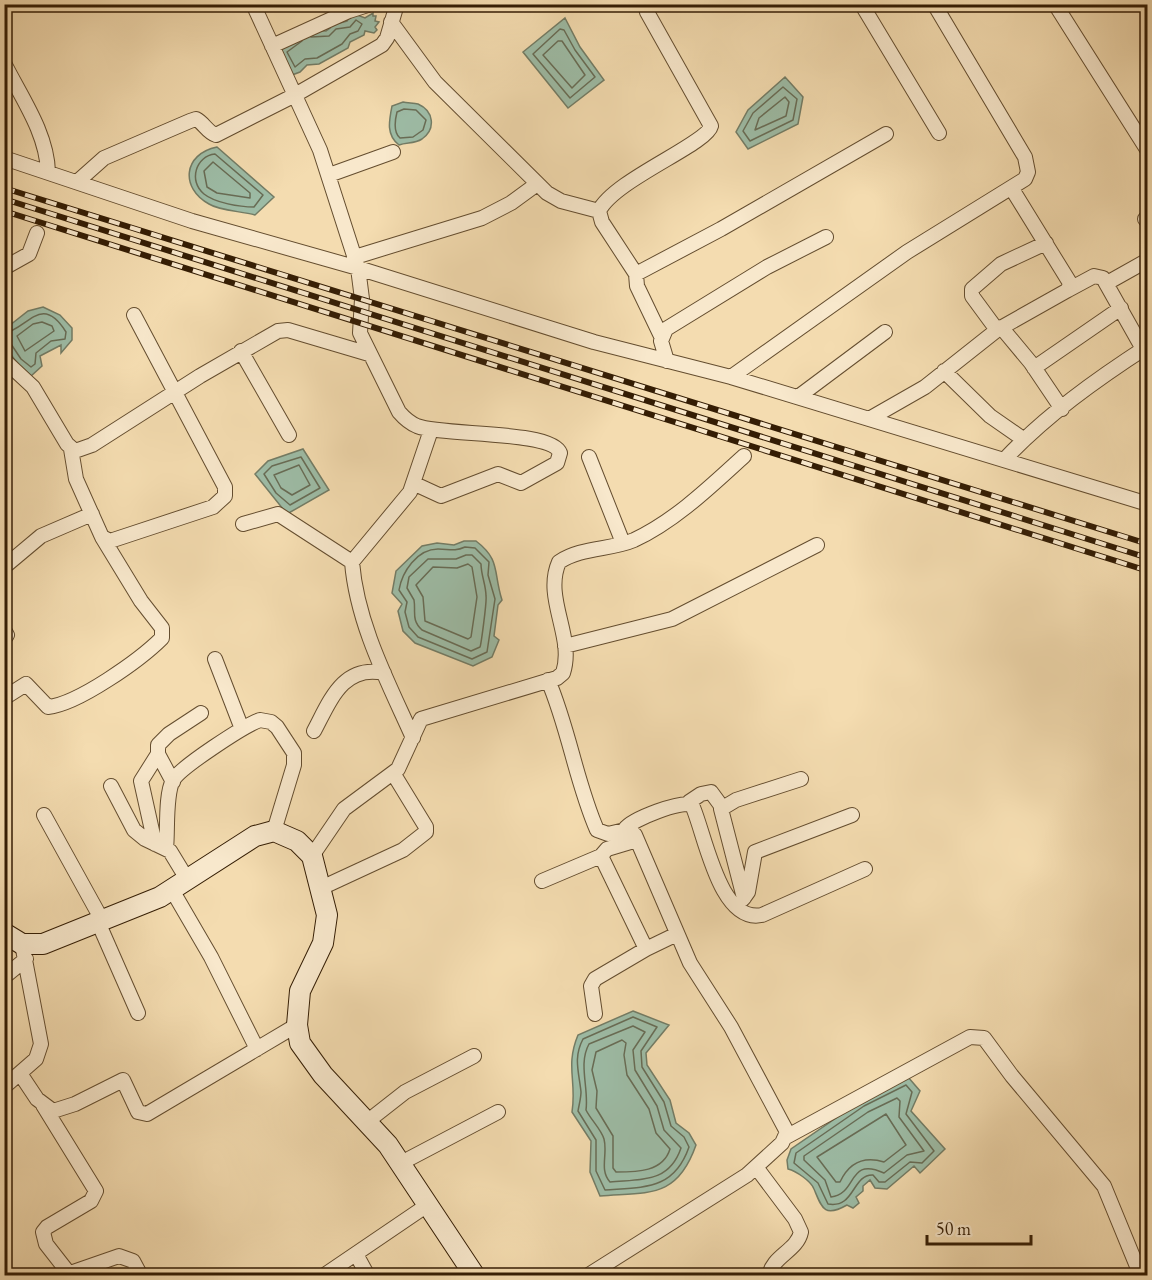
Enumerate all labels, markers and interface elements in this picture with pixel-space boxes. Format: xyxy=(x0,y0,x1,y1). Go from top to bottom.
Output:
scale bar xyxy=(927,1208,1030,1246)
text: 50 m xyxy=(936,1217,971,1240)

